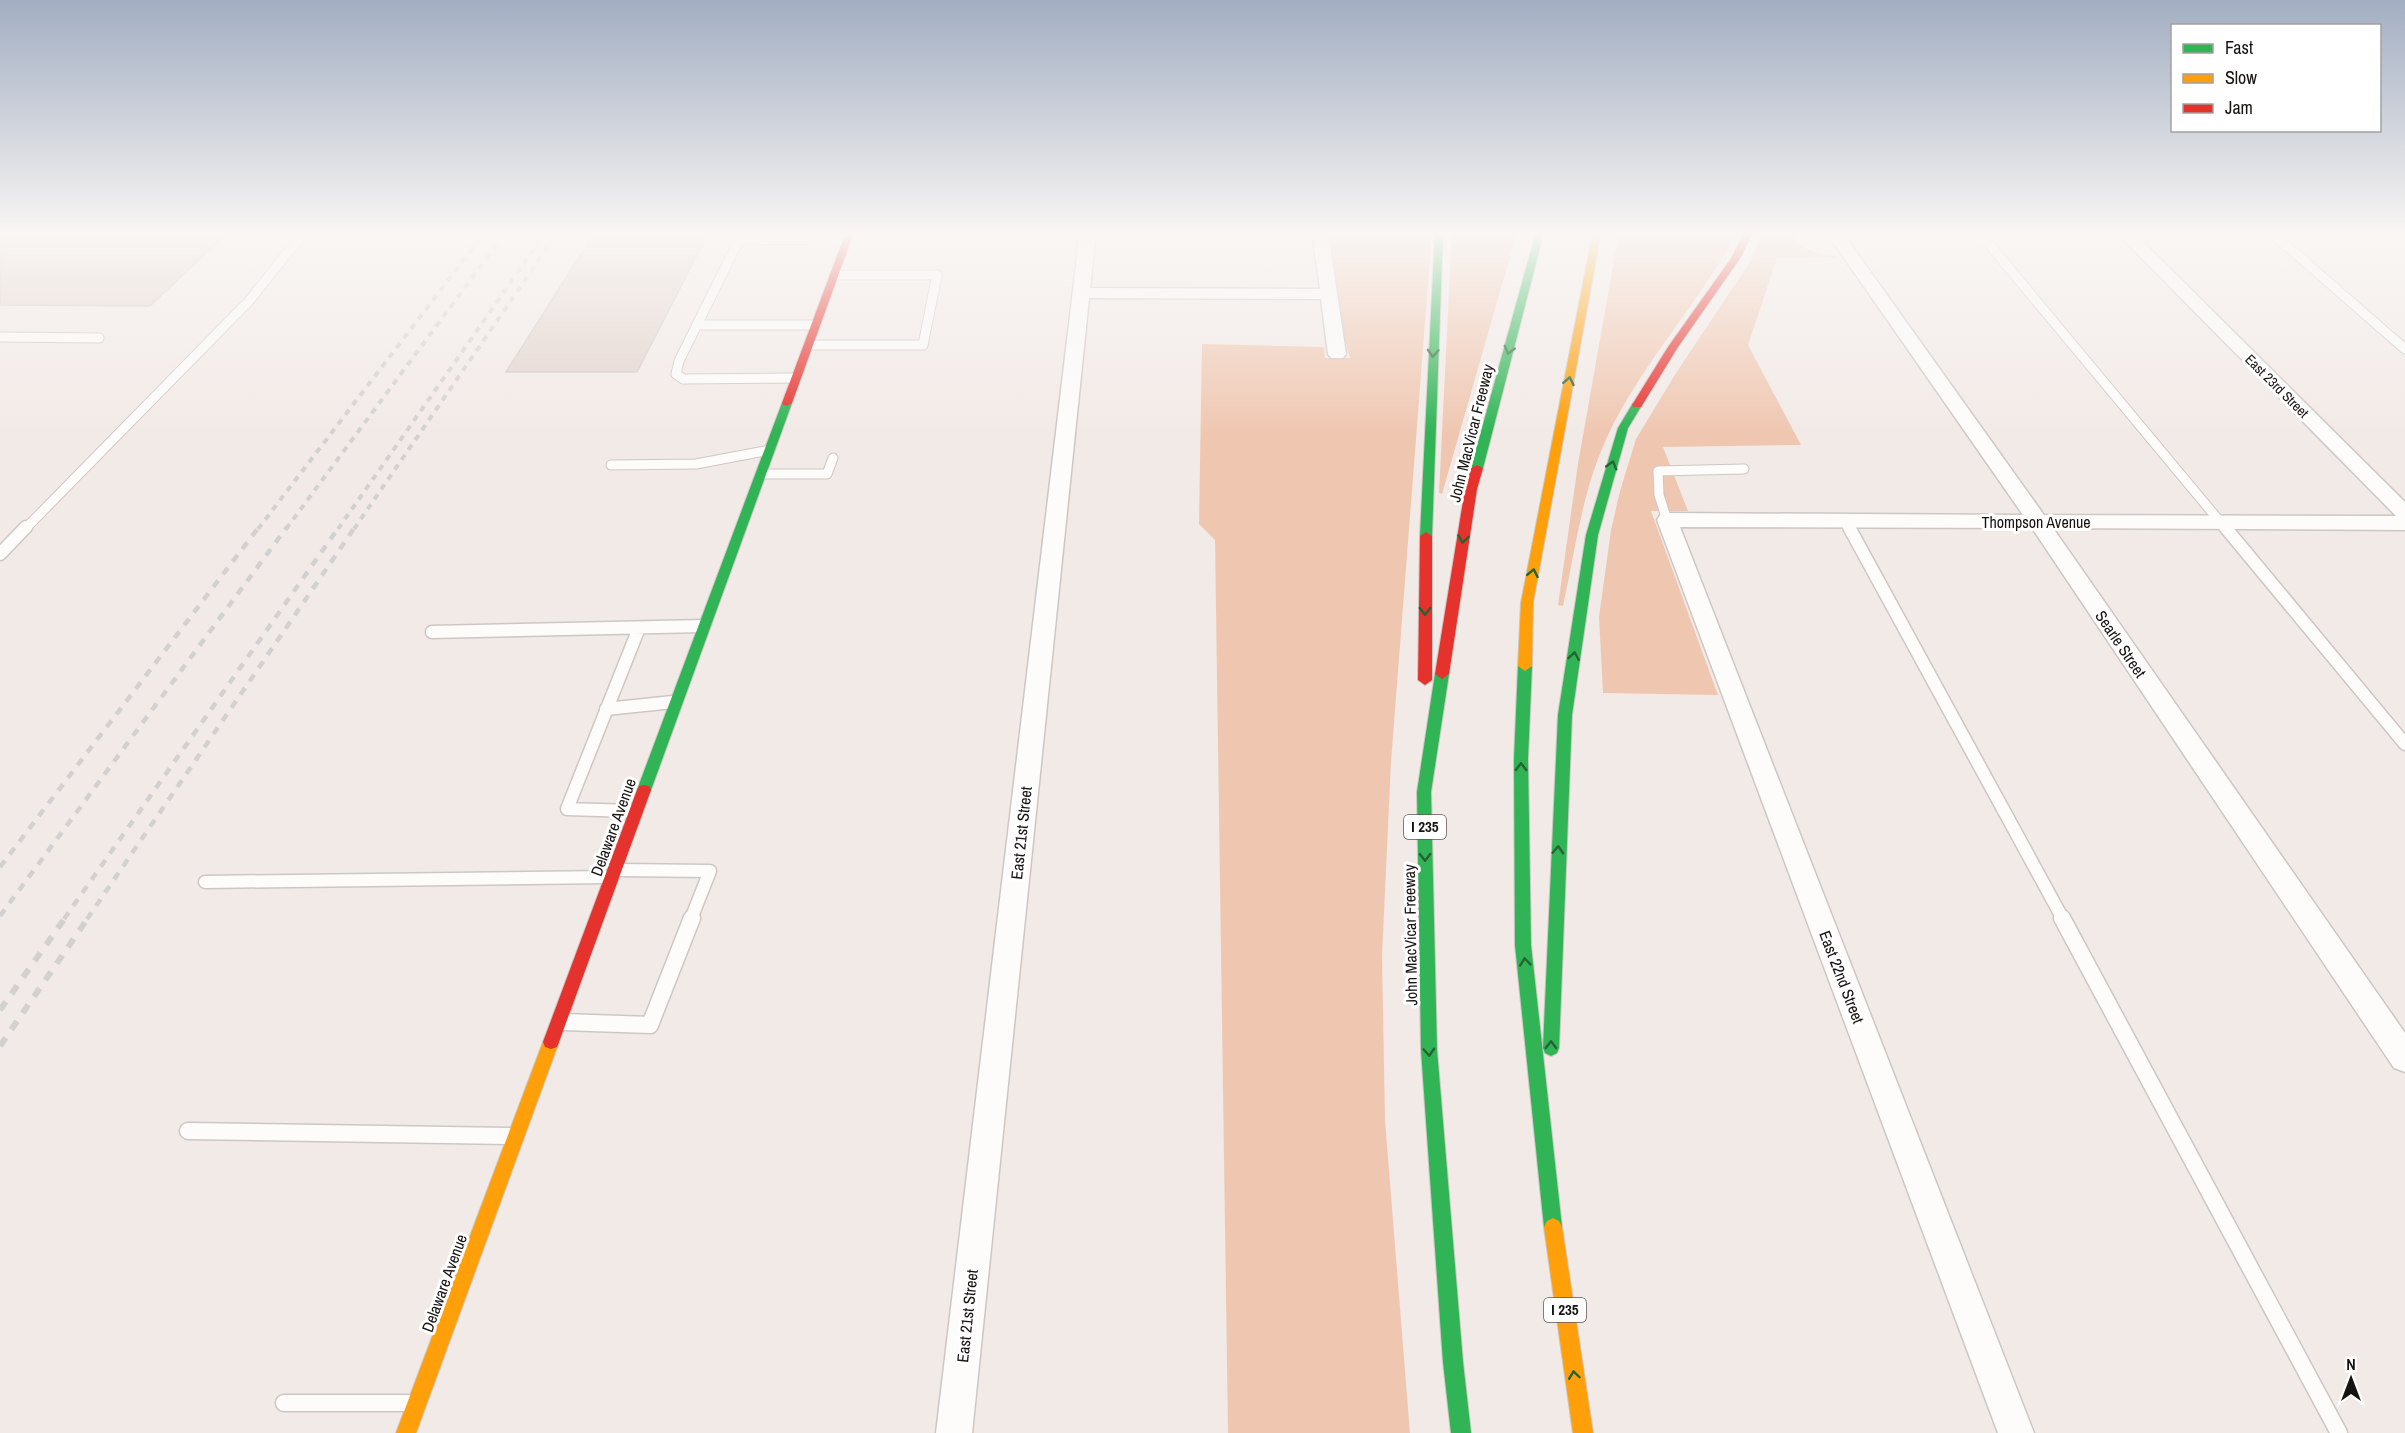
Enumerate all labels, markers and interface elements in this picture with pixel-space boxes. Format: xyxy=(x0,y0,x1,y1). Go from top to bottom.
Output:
legend xyxy=(2171,24,2381,132)
text: Fast xyxy=(2225,35,2253,60)
text: Slow xyxy=(2225,65,2257,90)
text: Jam xyxy=(2225,95,2253,120)
one-way arrow xyxy=(1504,344,1516,354)
one-way arrow xyxy=(1427,349,1440,358)
street label: East 23rd Street xyxy=(2241,350,2313,422)
street label: John MacVicar Freeway xyxy=(1443,361,1499,504)
one-way arrow xyxy=(1562,377,1575,387)
one-way arrow xyxy=(1605,460,1617,471)
street label: Thompson Avenue xyxy=(1981,511,2091,533)
one-way arrow xyxy=(1458,534,1470,543)
one-way arrow xyxy=(1526,568,1539,578)
street label: Searle Street xyxy=(2090,606,2152,682)
one-way arrow xyxy=(1419,607,1431,616)
one-way arrow xyxy=(1567,651,1579,661)
one-way arrow xyxy=(1515,763,1527,772)
street label: Delaware Avenue xyxy=(585,775,641,879)
street label: East 21st Street xyxy=(1005,785,1037,881)
road number: I 235 xyxy=(1404,815,1446,839)
one-way arrow xyxy=(1551,846,1564,855)
one-way arrow xyxy=(1419,852,1431,861)
street label: John MacVicar Freeway xyxy=(1398,864,1422,1006)
street label: East 22nd Street xyxy=(1814,927,1870,1027)
one-way arrow xyxy=(1519,958,1531,967)
one-way arrow xyxy=(1544,1041,1557,1050)
one-way arrow xyxy=(1422,1047,1435,1056)
street label: Delaware Avenue xyxy=(416,1231,472,1335)
street label: East 21st Street xyxy=(951,1268,983,1364)
road number: I 235 xyxy=(1544,1298,1586,1322)
north arrow xyxy=(2321,1349,2381,1409)
text: N xyxy=(2346,1353,2356,1375)
one-way arrow xyxy=(1569,1370,1581,1380)

